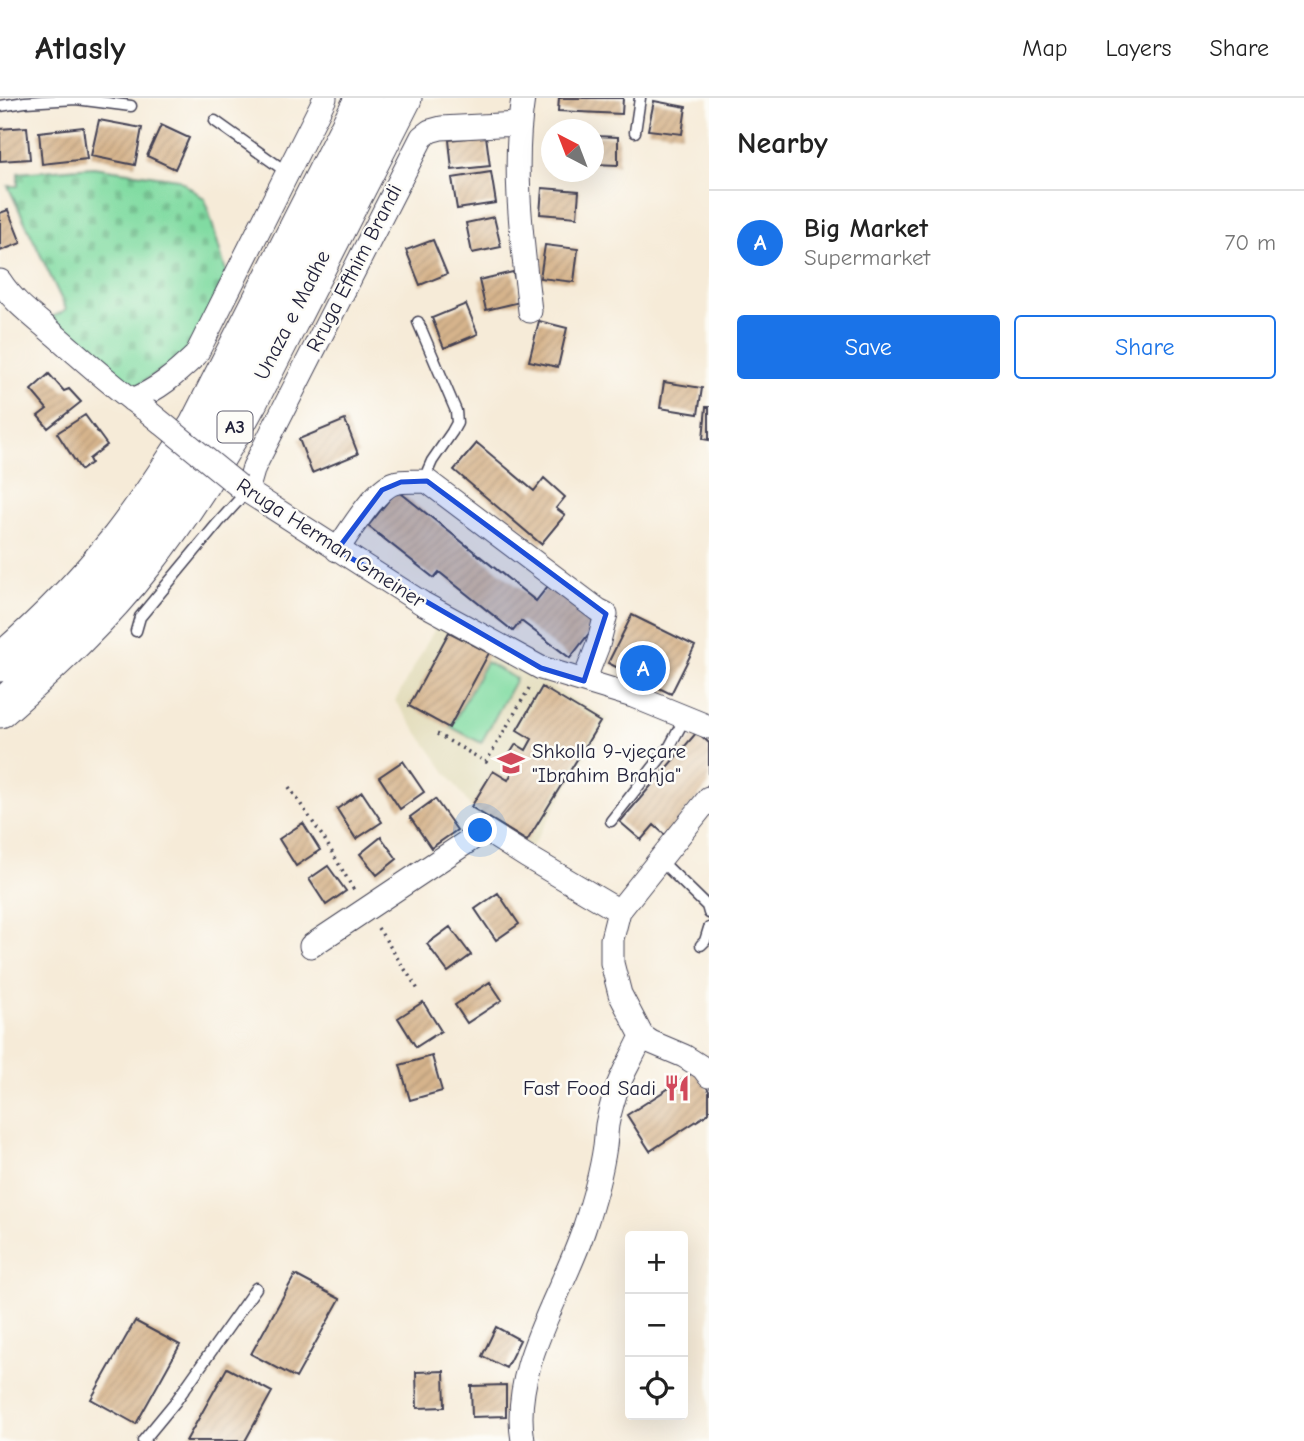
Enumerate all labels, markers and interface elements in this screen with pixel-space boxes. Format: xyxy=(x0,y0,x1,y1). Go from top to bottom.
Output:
text: Atlasly xyxy=(35,29,126,67)
text: Map xyxy=(1022,34,1068,62)
text: Layers xyxy=(1106,34,1171,62)
text: Share xyxy=(1209,34,1269,62)
north arrow xyxy=(541,119,604,182)
text: Nearby xyxy=(737,126,828,161)
street label: Rruga Efthim Brandi xyxy=(301,180,407,356)
text: Big Market xyxy=(804,214,928,244)
text: A xyxy=(754,229,766,256)
text: 70 m xyxy=(1224,229,1276,256)
text: Supermarket xyxy=(804,244,930,271)
street label: Unaza e Madhe xyxy=(249,246,335,384)
button: Save xyxy=(737,315,1000,379)
button: Share xyxy=(1014,315,1276,379)
road number: A3 xyxy=(218,412,252,442)
street label: Rruga Herman Gmeiner xyxy=(232,473,430,613)
pin: A xyxy=(620,642,666,694)
place label: Shkolla 9-vjeçare "Ibrahim Brahja" xyxy=(532,739,686,787)
school or university icon: Shkolla 9-vjeçare "Ibrahim Brahja" xyxy=(496,748,526,778)
your location xyxy=(463,813,497,847)
restaurant icon: Fast Food Sadi xyxy=(662,1073,692,1103)
place label: Fast Food Sadi xyxy=(523,1076,656,1100)
map controls xyxy=(625,1231,688,1420)
button: + xyxy=(625,1231,688,1294)
button: − xyxy=(625,1294,688,1357)
button: locate xyxy=(625,1357,688,1420)

